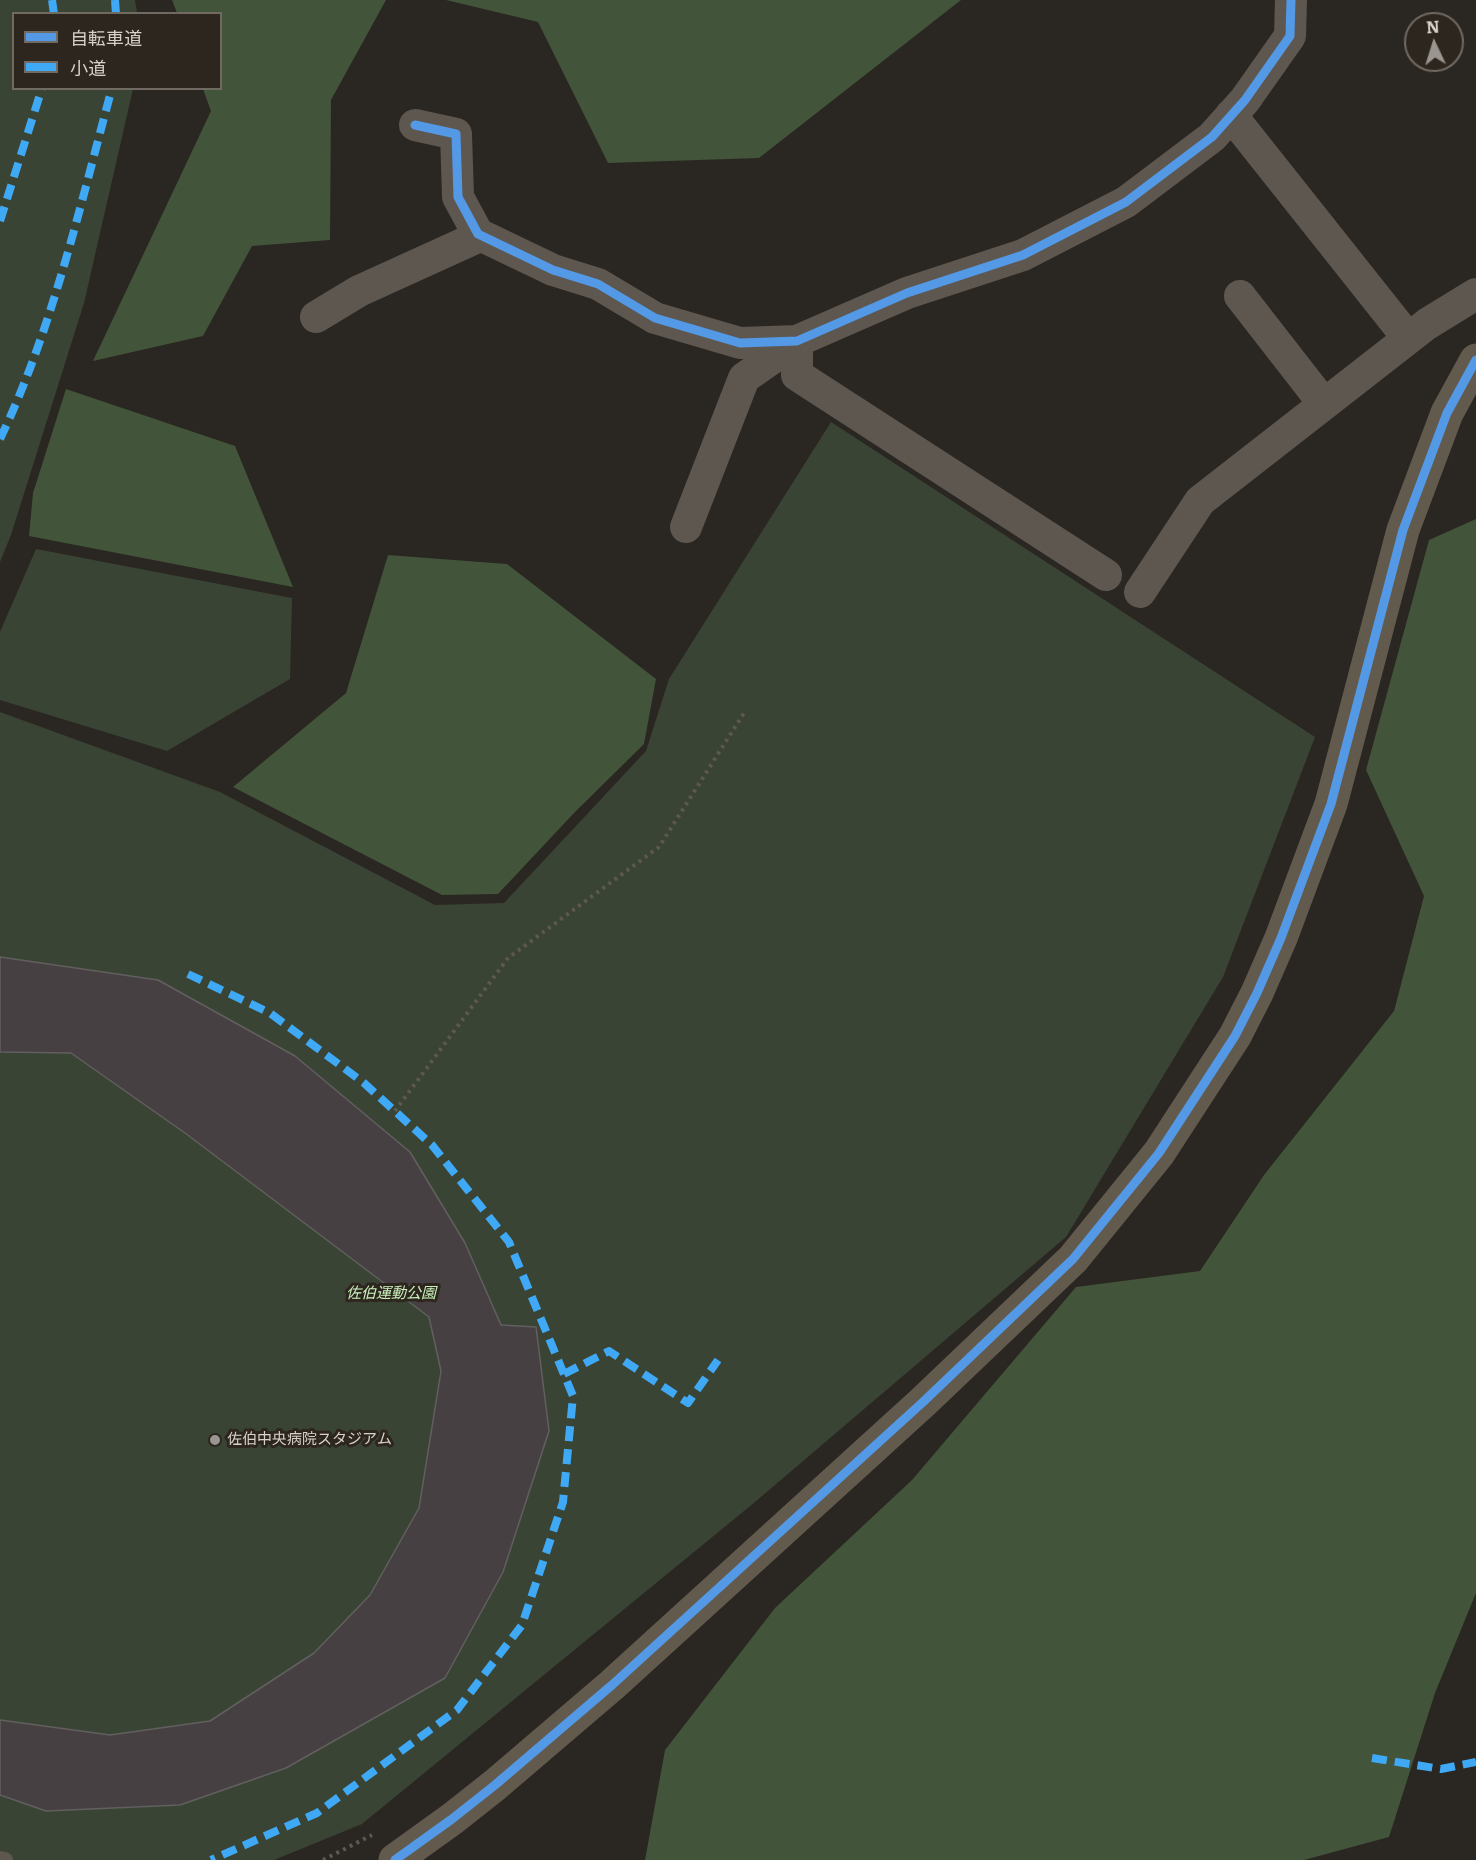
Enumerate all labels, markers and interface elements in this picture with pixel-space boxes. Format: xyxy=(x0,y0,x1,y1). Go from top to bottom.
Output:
legend xyxy=(12,12,222,90)
north arrow xyxy=(1404,12,1464,72)
text: N xyxy=(1425,14,1440,38)
text: 自転車道 xyxy=(70,24,142,51)
text: 小道 xyxy=(70,54,106,81)
park label: 佐伯運動公園 xyxy=(346,1285,436,1303)
place label: 佐伯中央病院スタジアム xyxy=(227,1431,392,1449)
marker: 佐伯中央病院スタジアム xyxy=(208,1433,222,1447)

